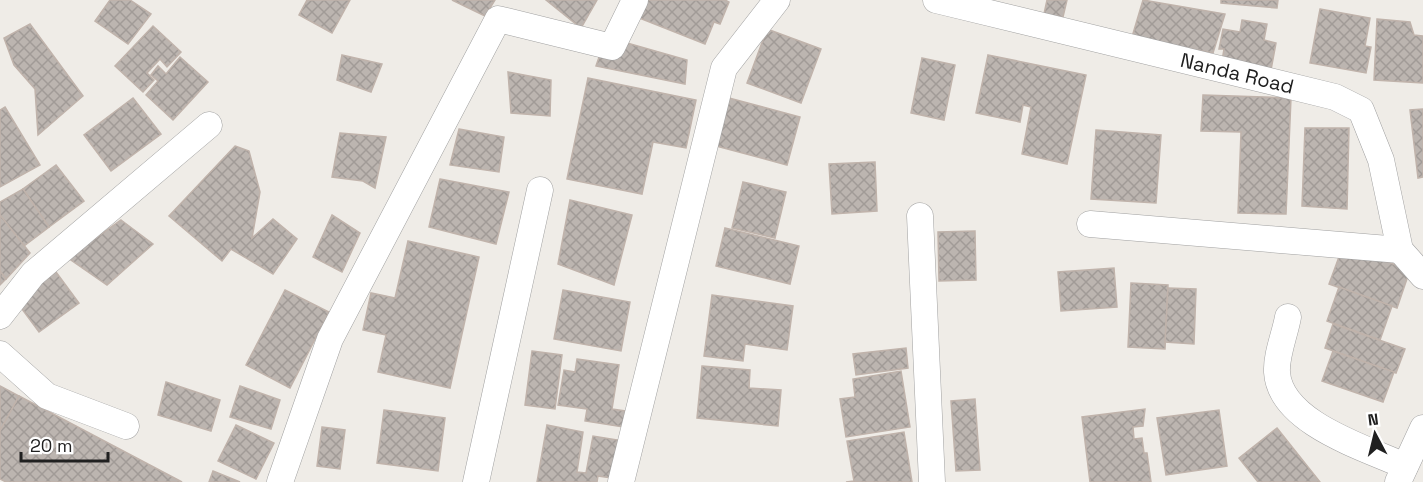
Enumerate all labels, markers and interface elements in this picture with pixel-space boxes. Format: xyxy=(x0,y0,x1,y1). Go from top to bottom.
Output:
street label: Nanda Road xyxy=(1178,47,1297,100)
north arrow xyxy=(1345,404,1405,464)
text: N xyxy=(1367,409,1380,431)
scale bar xyxy=(21,425,108,463)
text: 20 m xyxy=(30,434,73,457)

